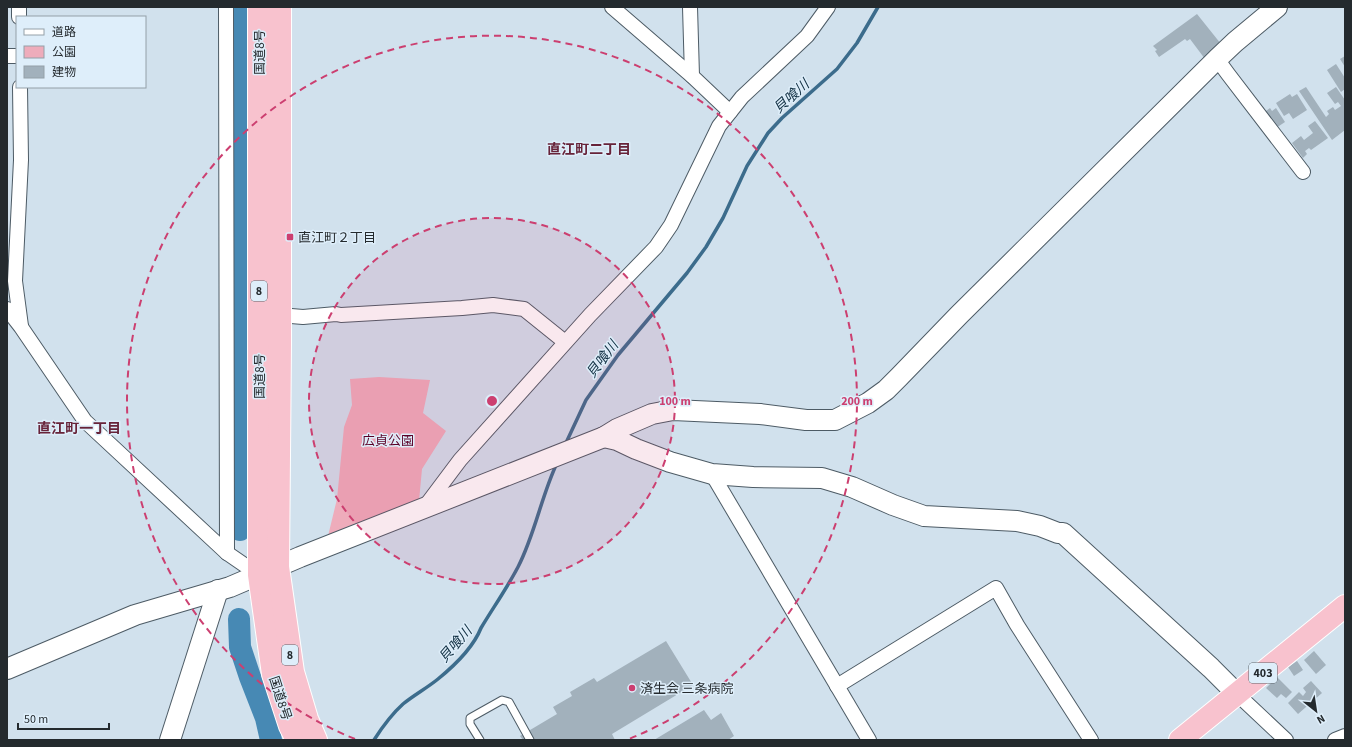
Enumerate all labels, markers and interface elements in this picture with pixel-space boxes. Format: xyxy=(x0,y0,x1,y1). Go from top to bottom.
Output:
legend xyxy=(16,16,146,88)
text: 道路 xyxy=(52,24,76,41)
street label: 国道8号 xyxy=(251,29,269,75)
text: 公園 xyxy=(52,44,76,61)
text: 建物 xyxy=(52,64,76,81)
water label: 貝喰川 xyxy=(769,74,815,118)
district label: 直江町二丁目 xyxy=(547,140,631,160)
place label: 直江町２丁目 xyxy=(298,229,376,247)
marker: 直江町２丁目 xyxy=(285,232,295,242)
road number: 8 xyxy=(251,281,267,301)
water label: 貝喰川 xyxy=(582,335,625,382)
street label: 国道8号 xyxy=(251,353,269,399)
text: 100 m xyxy=(659,393,691,410)
text: 200 m xyxy=(841,393,873,410)
centre of rings xyxy=(485,394,499,408)
district label: 直江町一丁目 xyxy=(37,419,121,439)
park label: 広貞公園 xyxy=(362,432,414,450)
water label: 貝喰川 xyxy=(434,621,478,667)
road number: 8 xyxy=(282,645,298,665)
road number: 403 xyxy=(1249,663,1277,683)
street label: 国道8号 xyxy=(264,674,296,723)
place label: 済生会 三条病院 xyxy=(640,680,734,698)
marker: 済生会 三条病院 xyxy=(627,683,637,693)
north arrow xyxy=(1296,691,1336,731)
scale bar xyxy=(18,705,109,731)
text: 50 m xyxy=(24,711,48,728)
text: N xyxy=(1314,711,1328,728)

